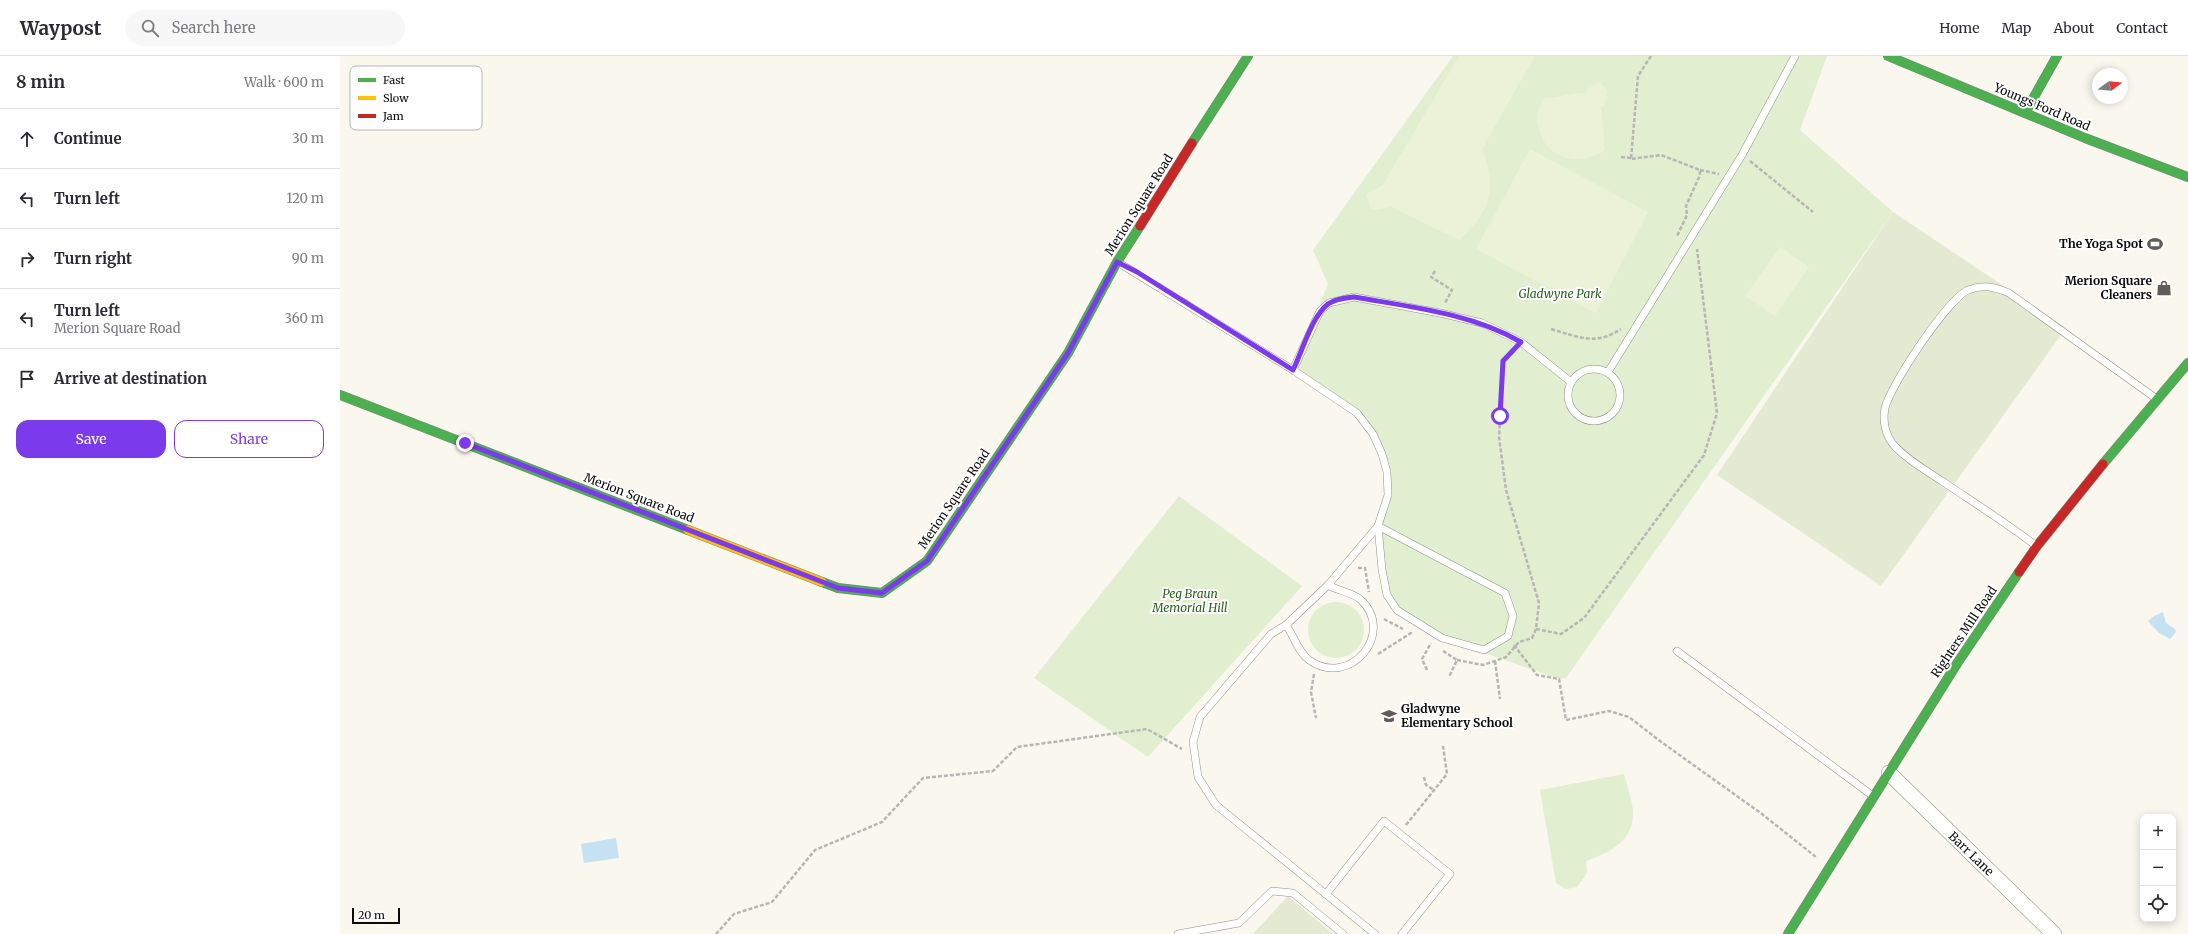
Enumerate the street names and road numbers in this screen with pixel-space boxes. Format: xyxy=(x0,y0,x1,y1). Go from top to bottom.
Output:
street label: Youngs Ford Road xyxy=(1991,79,2093,134)
street label: Merion Square Road xyxy=(1101,151,1176,258)
street label: Merion Square Road xyxy=(915,446,992,551)
street label: Merion Square Road xyxy=(582,470,696,525)
street label: Righters Mill Road xyxy=(1927,583,2000,680)
street label: Barr Lane xyxy=(1946,828,1997,879)

